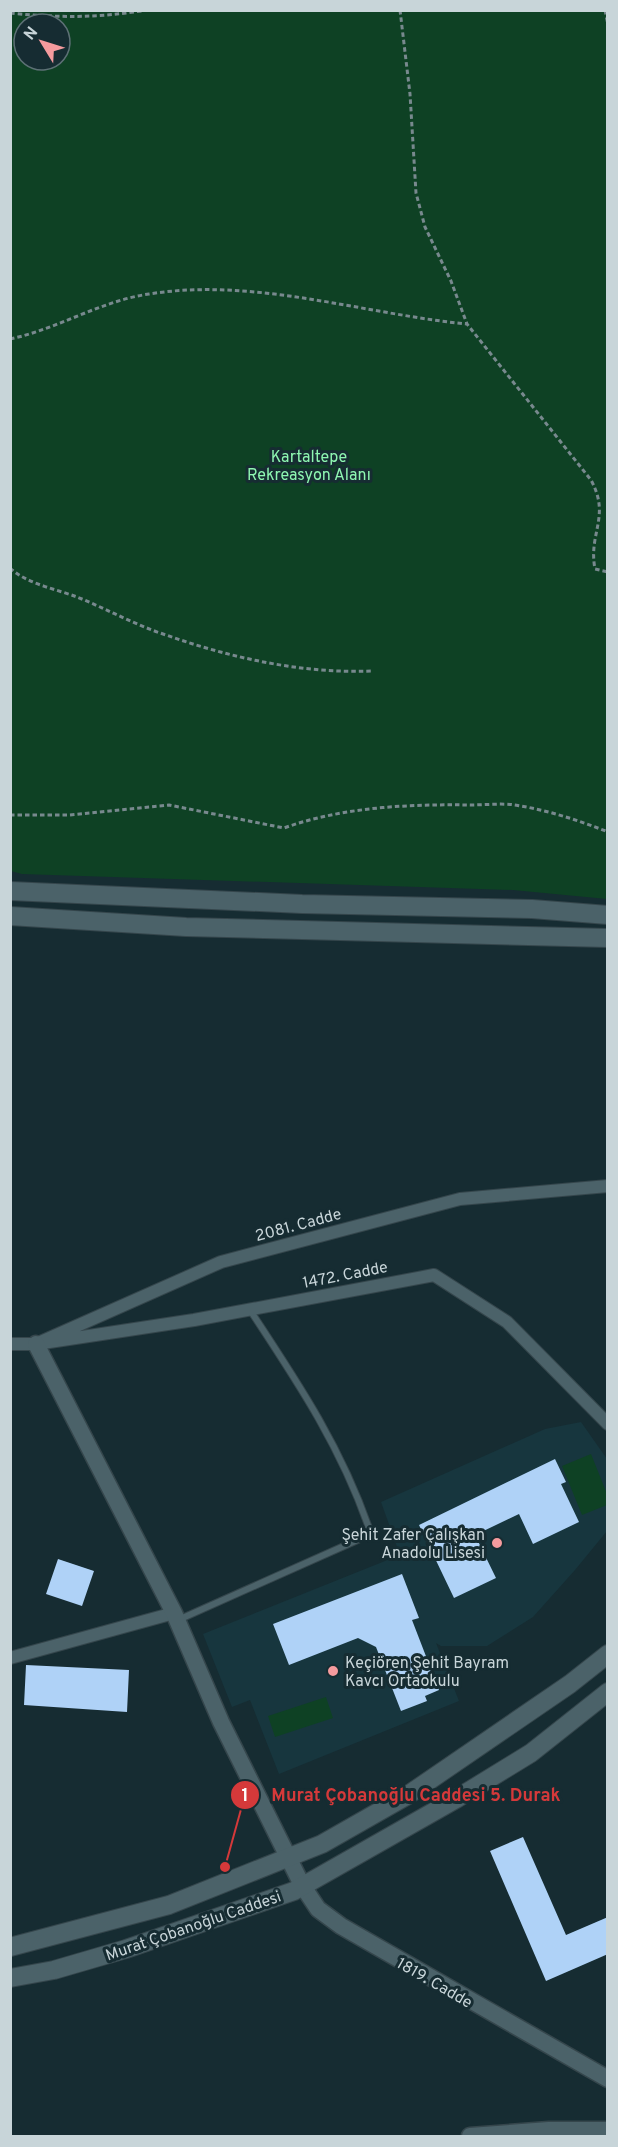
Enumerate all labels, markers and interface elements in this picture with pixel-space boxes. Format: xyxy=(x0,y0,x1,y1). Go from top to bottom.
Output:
north arrow xyxy=(12,12,72,72)
text: N xyxy=(20,23,43,45)
park label: Kartaltepe Rekreasyon Alanı xyxy=(247,448,371,486)
street label: 2081. Cadde xyxy=(253,1205,344,1247)
street label: 1472. Cadde xyxy=(301,1258,390,1294)
place label: Şehit Zafer Çalışkan Anadolu Lisesi xyxy=(341,1526,485,1564)
marker: Şehit Zafer Çalışkan Anadolu Lisesi xyxy=(490,1536,504,1550)
place label: Keçiören Şehit Bayram Kavcı Ortaokulu xyxy=(345,1654,509,1692)
marker: Keçiören Şehit Bayram Kavcı Ortaokulu xyxy=(326,1664,340,1678)
callout: Murat Çobanoğlu Caddesi 5. Durak xyxy=(230,1777,573,1813)
text: 1 xyxy=(241,1785,249,1808)
text: Murat Çobanoğlu Caddesi 5. Durak xyxy=(271,1785,561,1808)
street label: Murat Çobanoğlu Caddesi xyxy=(103,1887,284,1966)
street label: 1819. Cadde xyxy=(393,1954,475,2013)

